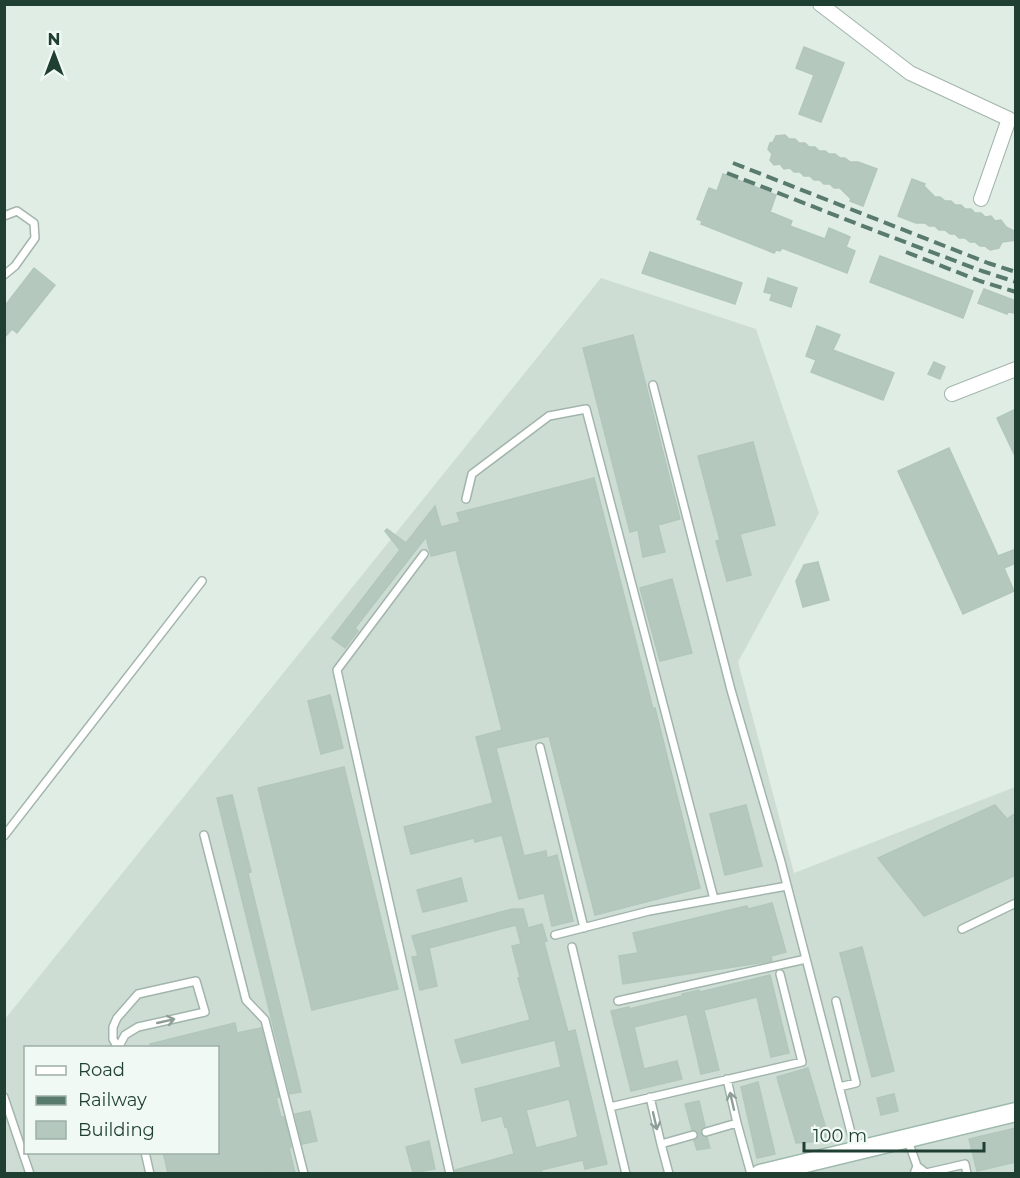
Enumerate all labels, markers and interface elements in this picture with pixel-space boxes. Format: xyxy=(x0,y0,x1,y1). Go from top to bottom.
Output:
north arrow xyxy=(24,24,84,84)
text: N xyxy=(48,30,60,49)
one-way arrow xyxy=(156,1014,175,1026)
legend xyxy=(24,1046,219,1154)
text: Road xyxy=(78,1059,125,1081)
text: Railway xyxy=(78,1089,147,1111)
one-way arrow xyxy=(726,1092,738,1111)
one-way arrow xyxy=(650,1111,662,1130)
scale bar xyxy=(804,1115,984,1153)
text: Building xyxy=(78,1119,155,1141)
text: 100 m xyxy=(813,1125,867,1147)

